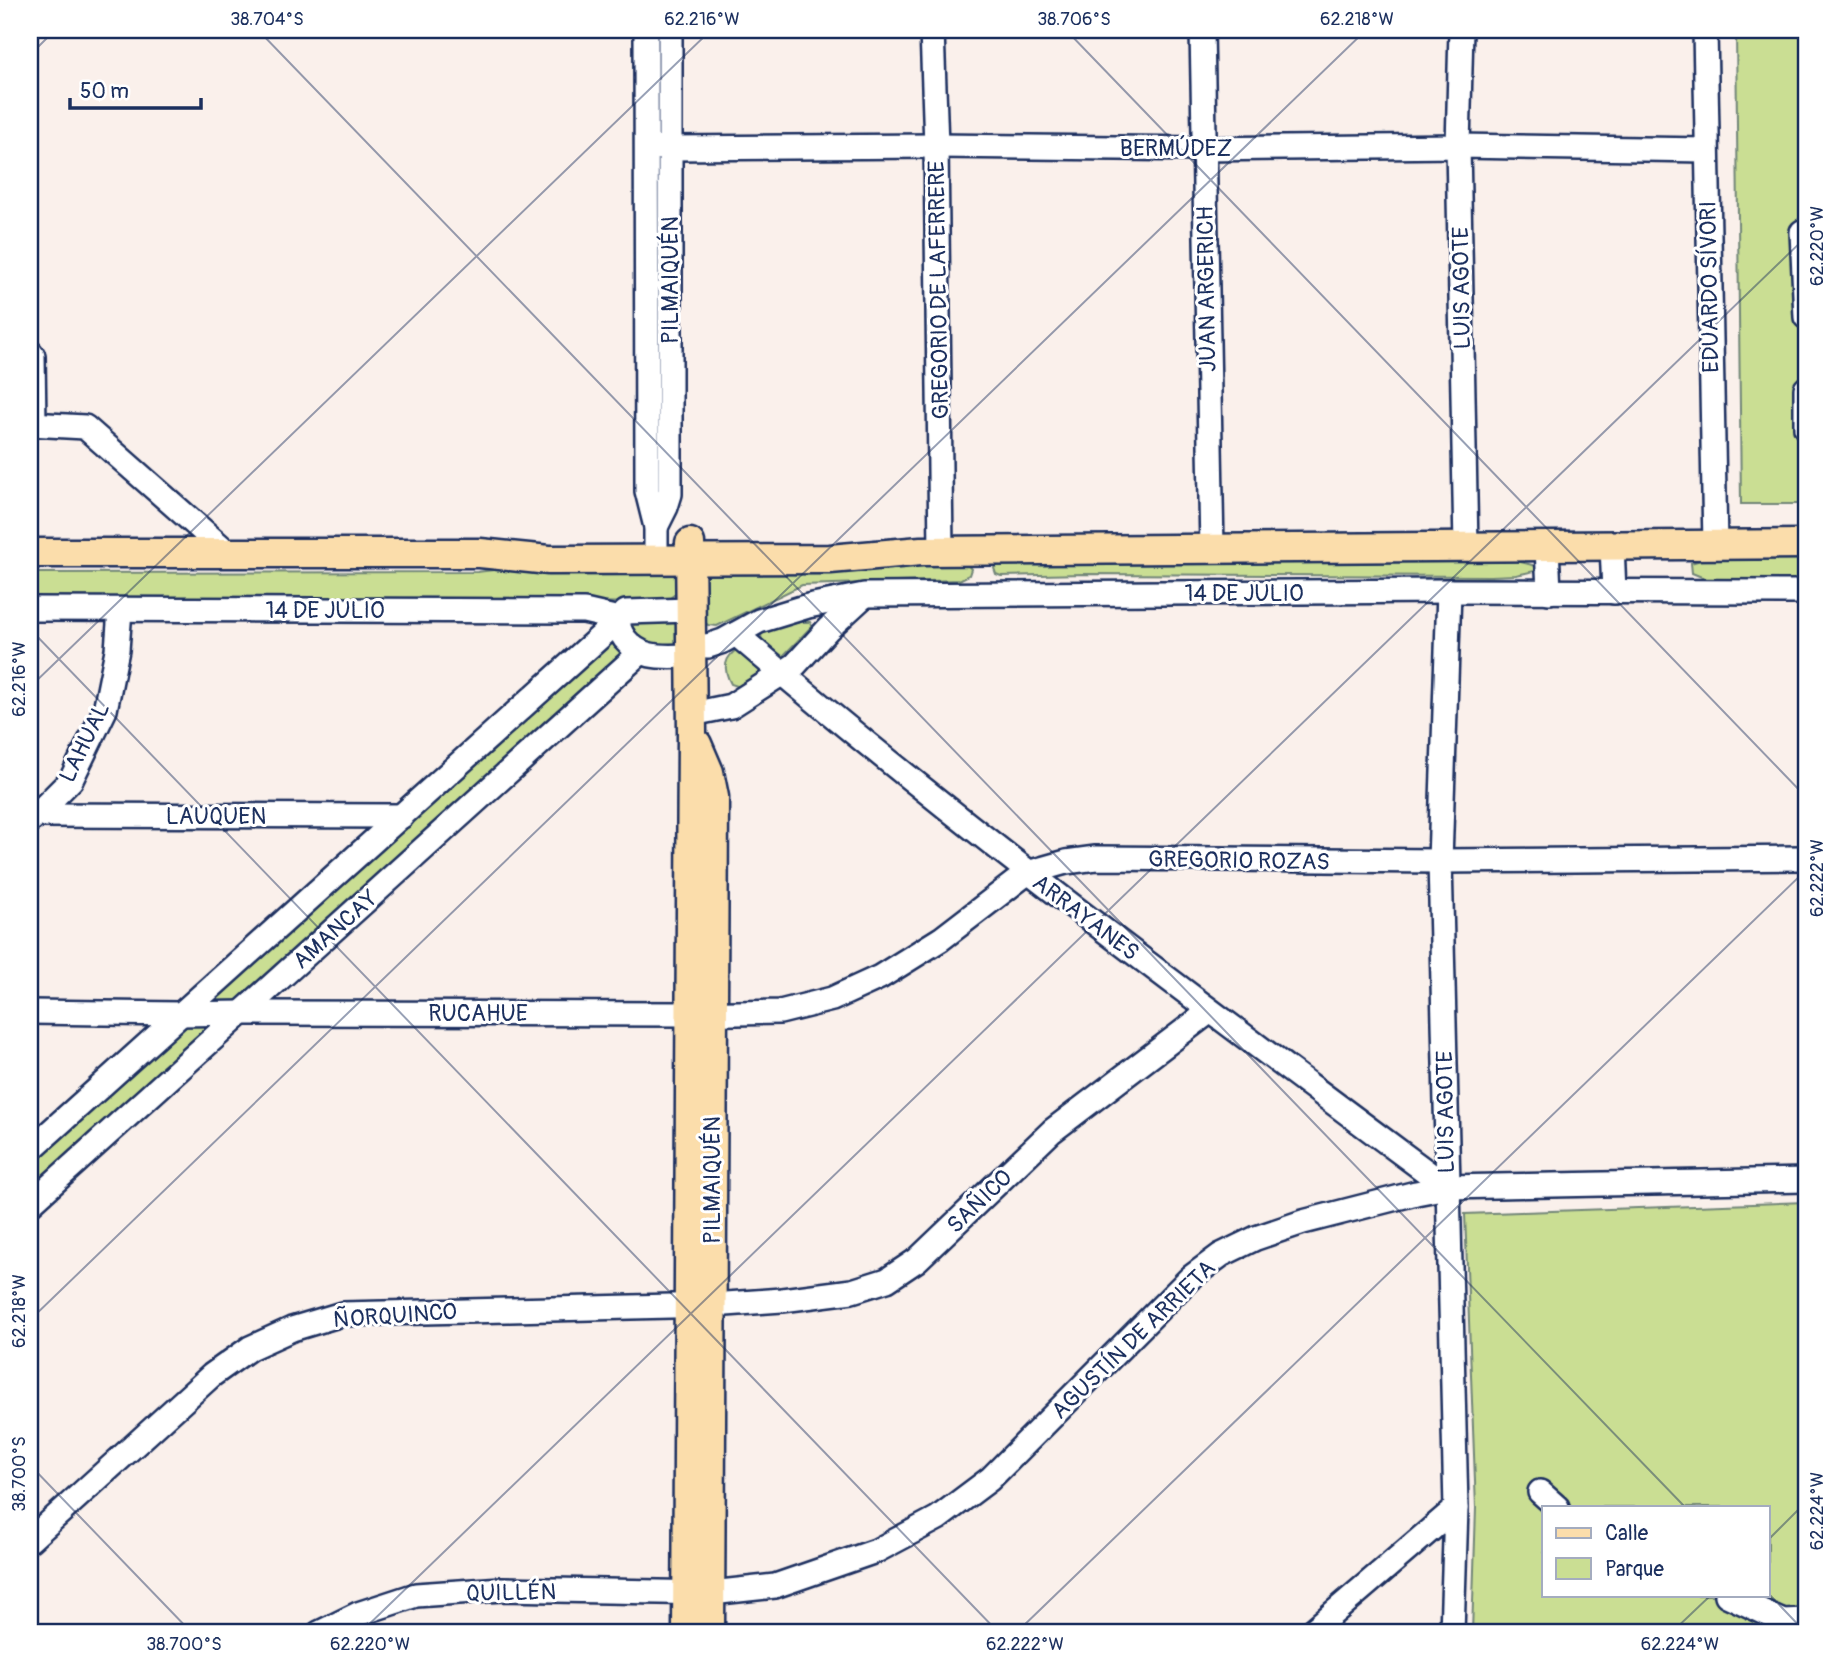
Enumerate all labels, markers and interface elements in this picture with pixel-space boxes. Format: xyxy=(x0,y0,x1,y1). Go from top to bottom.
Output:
text: 38.704°S xyxy=(230,8,304,31)
text: 62.216°W xyxy=(664,8,740,31)
text: 38.706°S xyxy=(1037,8,1111,31)
text: 62.218°W xyxy=(1320,8,1394,31)
scale bar xyxy=(70,66,201,110)
text: 50 m xyxy=(80,78,129,105)
street label: BERMÚDEZ xyxy=(1120,134,1232,163)
street label: GREGORIO DE LAFERRERE xyxy=(922,160,955,420)
street label: EDUARDO SÍVORI xyxy=(1694,201,1725,373)
street label: JUAN ARGERICH xyxy=(1191,206,1222,372)
text: 62.220°W xyxy=(1806,206,1829,286)
street label: PILMAIQUÉN xyxy=(656,216,685,344)
street label: LUIS AGOTE xyxy=(1446,226,1477,350)
street label: 14 DE JULIO xyxy=(1184,579,1304,608)
street label: 14 DE JULIO xyxy=(265,596,385,625)
text: 62.216°W xyxy=(8,641,31,717)
street label: LAHUAL xyxy=(53,697,116,787)
street label: LAUQUEN xyxy=(166,802,266,831)
text: 62.222°W xyxy=(1806,839,1829,917)
street label: GREGORIO ROZAS xyxy=(1148,844,1330,877)
street label: ARRAYANES xyxy=(1027,868,1145,967)
street label: AMANCAY xyxy=(287,884,384,975)
street label: RUCAHUE xyxy=(428,999,528,1028)
street label: LUIS AGOTE xyxy=(1430,1050,1461,1174)
street label: PILMAIQUÉN xyxy=(698,1116,727,1244)
street label: SAÑICO xyxy=(941,1163,1018,1239)
street label: AGUSTÍN DE ARRIETA xyxy=(1045,1254,1222,1425)
text: 62.218°W xyxy=(8,1274,31,1348)
street label: ÑORQUINCO xyxy=(332,1297,458,1334)
text: 38.700°S xyxy=(8,1436,31,1512)
text: 62.224°W xyxy=(1806,1472,1829,1550)
legend xyxy=(1542,1506,1770,1596)
text: Calle xyxy=(1605,1520,1649,1547)
text: Parque xyxy=(1605,1556,1664,1583)
street label: QUILLÉN xyxy=(466,1577,556,1608)
text: 38.700°S xyxy=(146,1633,222,1656)
text: 62.220°W xyxy=(330,1633,410,1656)
text: 62.222°W xyxy=(986,1633,1064,1656)
text: 62.224°W xyxy=(1641,1633,1719,1656)

